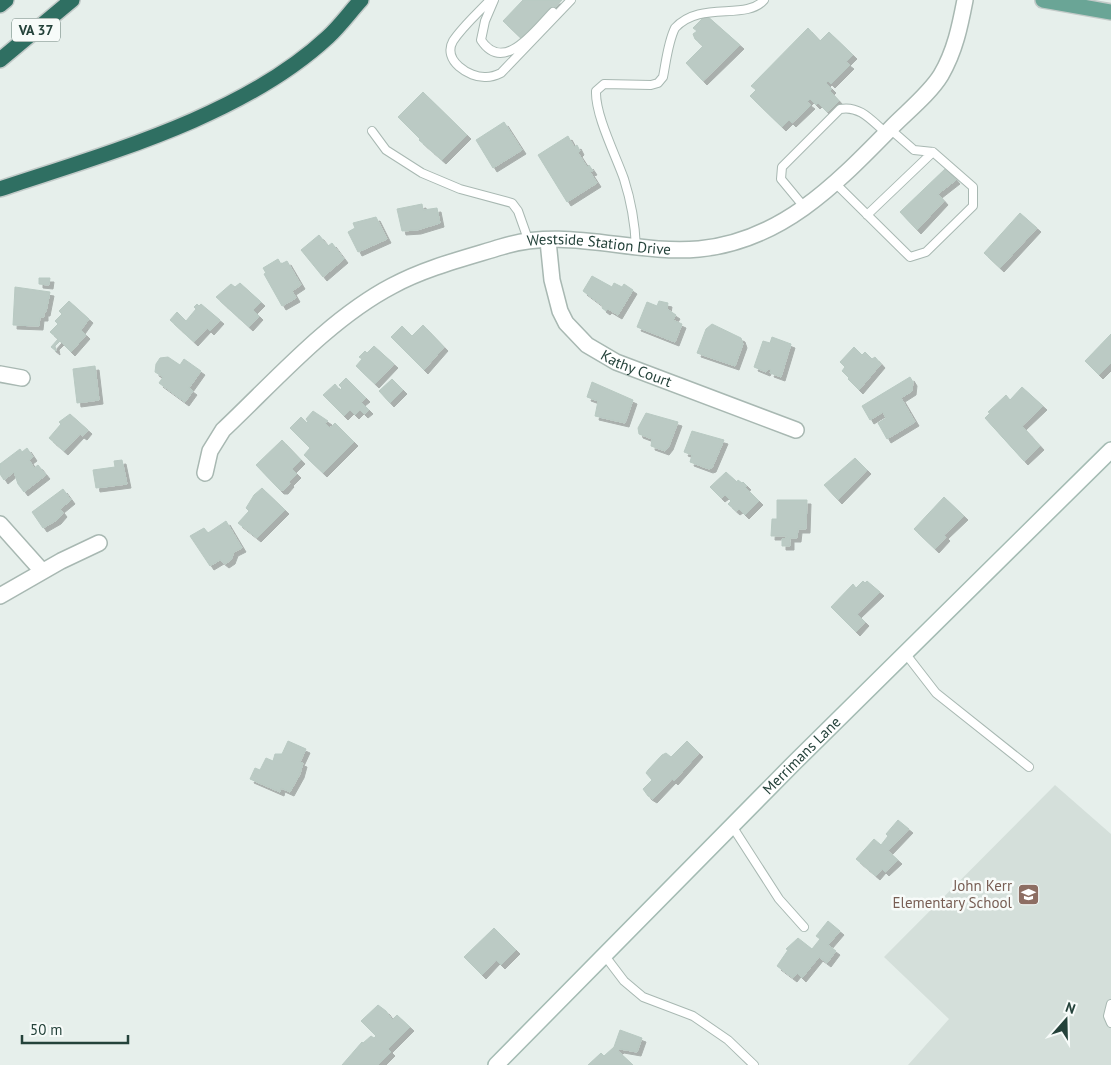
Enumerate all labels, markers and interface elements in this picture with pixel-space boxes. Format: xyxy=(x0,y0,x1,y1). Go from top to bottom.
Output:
road number: VA 37 xyxy=(12,18,60,42)
street label: Westside Station Drive xyxy=(526,229,671,259)
street label: Kathy Court xyxy=(598,345,674,391)
street label: Merrimans Lane xyxy=(758,712,844,798)
place label: John Kerr Elementary School xyxy=(892,876,1013,912)
school or university icon: John Kerr Elementary School xyxy=(1016,883,1040,907)
north arrow xyxy=(1041,995,1091,1045)
text: N xyxy=(1063,998,1078,1018)
scale bar xyxy=(22,1012,129,1044)
text: 50 m xyxy=(30,1020,63,1039)

